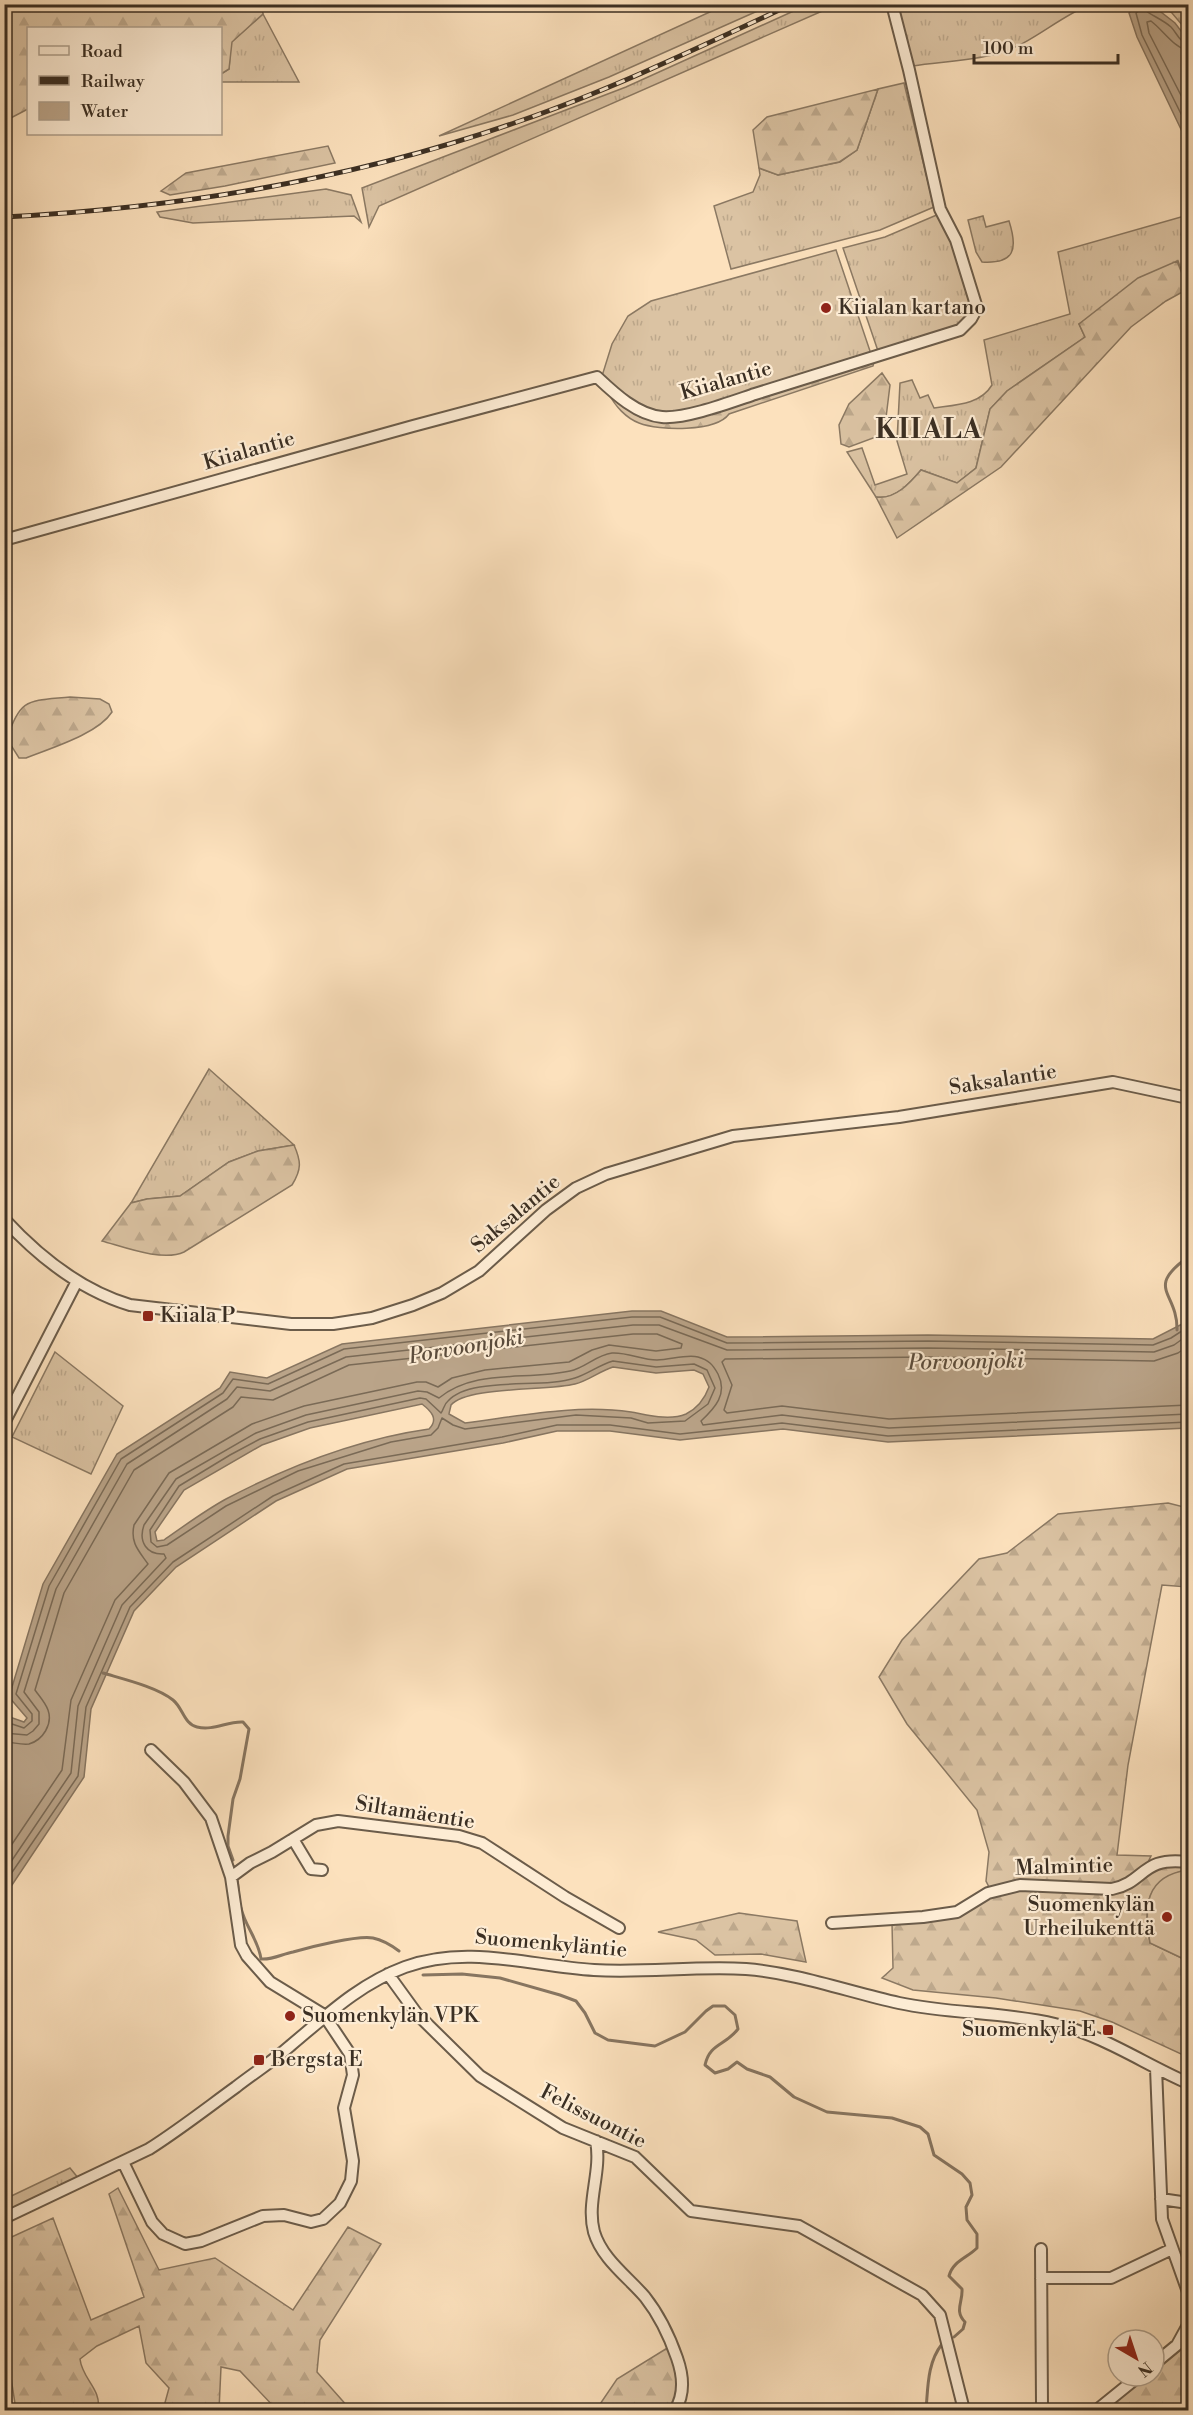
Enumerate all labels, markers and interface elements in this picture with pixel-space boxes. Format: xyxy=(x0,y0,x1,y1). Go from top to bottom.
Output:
legend xyxy=(27,27,222,135)
scale bar xyxy=(974,27,1118,65)
text: 100 m xyxy=(983,37,1034,60)
text: Road xyxy=(81,40,124,63)
text: Railway xyxy=(81,70,145,93)
text: Water xyxy=(80,100,129,123)
place label: Kiialan kartano xyxy=(838,295,986,321)
marker: Kiialan kartano xyxy=(819,301,833,315)
street label: Kiialantie xyxy=(677,356,775,406)
district label: KIIALA xyxy=(875,413,983,447)
street label: Kiialantie xyxy=(200,426,298,476)
street label: Saksalantie xyxy=(947,1059,1059,1101)
street label: Saksalantie xyxy=(466,1169,566,1259)
place label: Kiiala P xyxy=(160,1303,235,1329)
marker: Kiiala P xyxy=(141,1309,155,1323)
water label: Porvoonjoki xyxy=(406,1324,526,1371)
water label: Porvoonjoki xyxy=(907,1347,1024,1377)
street label: Siltamäentie xyxy=(353,1791,477,1835)
street label: Malmintie xyxy=(1014,1852,1114,1882)
place label: Suomenkylän Urheilukenttä xyxy=(1023,1892,1155,1942)
marker: Suomenkylän Urheilukenttä xyxy=(1160,1910,1174,1924)
street label: Suomenkyläntie xyxy=(474,1924,628,1964)
place label: Suomenkylän VPK xyxy=(302,2003,480,2029)
marker: Suomenkylän VPK xyxy=(283,2009,297,2023)
place label: Suomenkylä E xyxy=(962,2017,1096,2043)
marker: Suomenkylä E xyxy=(1101,2023,1115,2037)
place label: Bergsta E xyxy=(270,2047,363,2073)
marker: Bergsta E xyxy=(252,2053,266,2067)
street label: Felissuontie xyxy=(536,2079,650,2155)
north arrow xyxy=(1106,2328,1166,2388)
text: N xyxy=(1133,2357,1156,2381)

